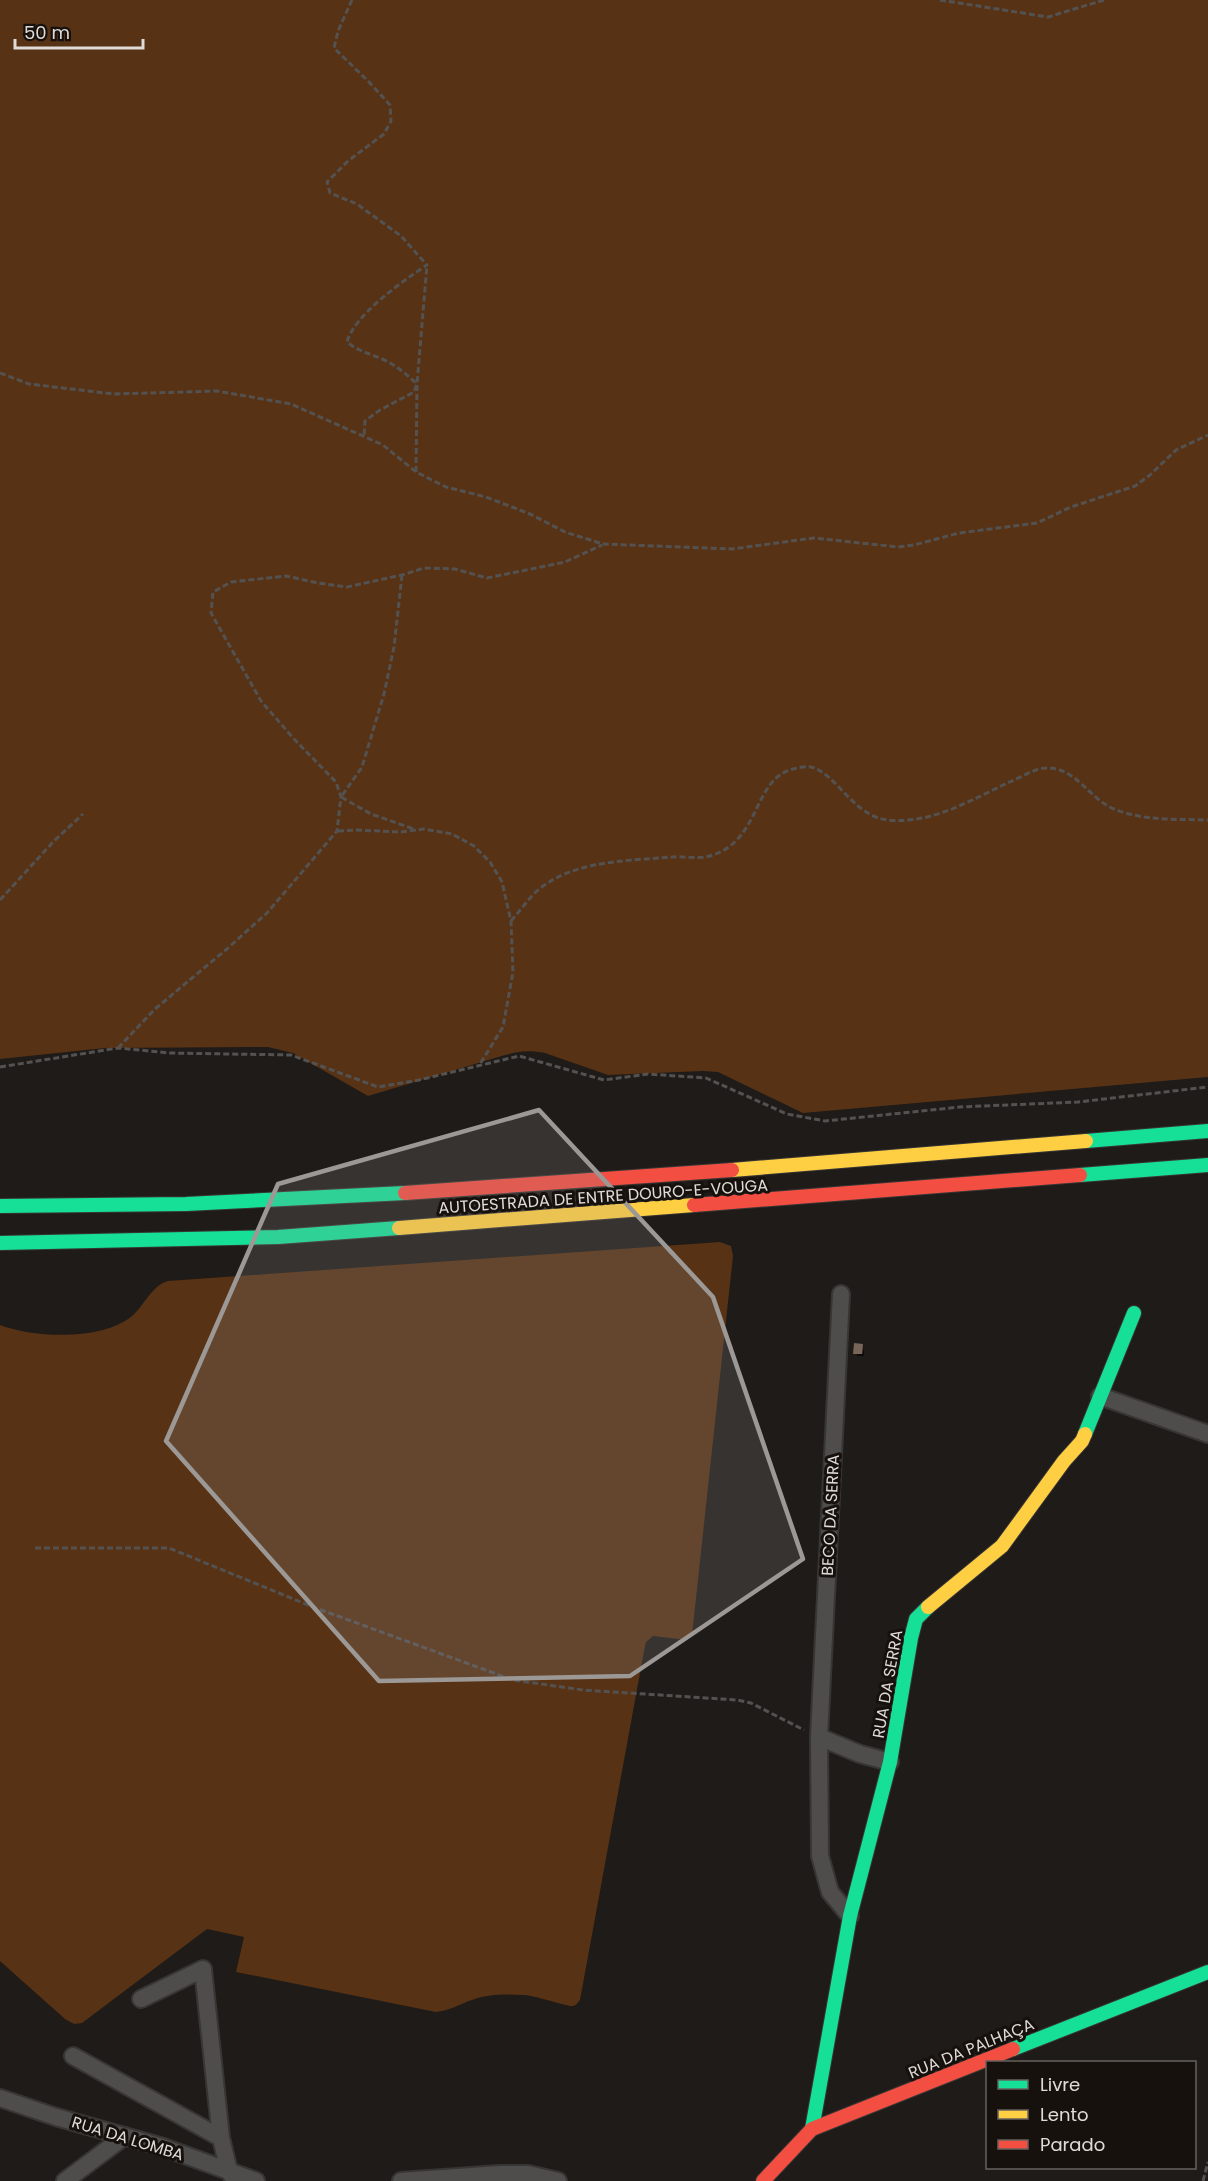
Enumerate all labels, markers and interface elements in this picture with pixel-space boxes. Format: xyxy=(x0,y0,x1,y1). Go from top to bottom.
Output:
scale bar xyxy=(15,12,142,50)
text: 50 m xyxy=(24,20,70,45)
street label: AUTOESTRADA DE ENTRE DOURO-E-VOUGA xyxy=(437,1173,769,1219)
street label: BECO DA SERRA xyxy=(816,1454,845,1576)
street label: RUA DA SERRA xyxy=(867,1628,908,1740)
street label: RUA DA PALHAÇA xyxy=(905,2013,1038,2084)
legend xyxy=(986,2061,1196,2169)
text: Livre xyxy=(1040,2072,1080,2097)
text: Lento xyxy=(1040,2102,1089,2127)
street label: RUA DA LOMBA xyxy=(69,2111,187,2166)
text: Parado xyxy=(1040,2132,1105,2157)

